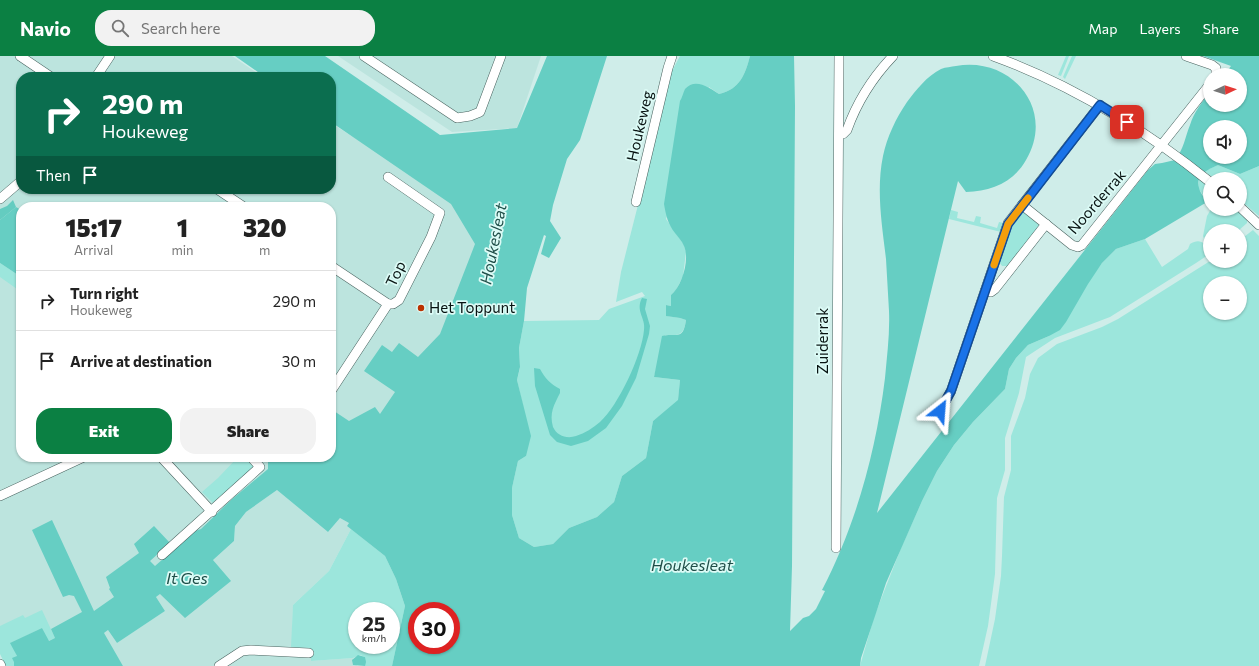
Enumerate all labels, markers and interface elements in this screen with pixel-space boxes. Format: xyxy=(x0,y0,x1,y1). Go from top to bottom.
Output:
search box xyxy=(95,10,375,46)
text: Navio xyxy=(20,17,71,40)
icon: search xyxy=(109,17,131,39)
text: Search here xyxy=(141,19,220,37)
text: Map xyxy=(1089,20,1117,37)
text: Layers xyxy=(1139,20,1181,37)
text: Share xyxy=(1203,20,1239,37)
north arrow xyxy=(1203,68,1247,112)
map controls xyxy=(1203,68,1247,320)
text: 290 m xyxy=(102,86,183,120)
icon: right xyxy=(36,88,88,140)
street label: Houkeweg xyxy=(622,89,656,163)
pin xyxy=(1110,105,1144,139)
icon: arrive xyxy=(1116,111,1138,133)
text: Houkeweg xyxy=(102,120,188,142)
button: sound xyxy=(1203,120,1247,164)
icon: arrive xyxy=(79,164,101,186)
street label: Noorderrak xyxy=(1063,165,1129,237)
text: Then xyxy=(36,166,71,184)
button: search xyxy=(1203,172,1247,216)
water label: Houkesleat xyxy=(475,201,510,286)
text: 15:17 xyxy=(65,213,122,242)
text: 1 xyxy=(177,213,188,242)
text: 320 xyxy=(243,213,287,242)
button: + xyxy=(1203,224,1247,268)
text: Arrival xyxy=(74,242,113,258)
text: min xyxy=(171,242,194,258)
text: m xyxy=(259,242,270,258)
street label: Top xyxy=(381,258,409,289)
button: − xyxy=(1203,276,1247,320)
text: Turn right xyxy=(70,284,139,302)
icon: right xyxy=(36,290,58,312)
text: 290 m xyxy=(273,292,316,310)
place label: Het Toppunt xyxy=(429,298,515,316)
text: Houkeweg xyxy=(70,302,132,318)
marker: Het Toppunt xyxy=(416,303,426,313)
street label: Zuiderrak xyxy=(813,308,831,374)
icon: arrive xyxy=(36,350,58,372)
text: Arrive at destination xyxy=(70,352,212,370)
text: 30 m xyxy=(282,352,316,370)
position arrow xyxy=(919,390,961,432)
button: Exit xyxy=(36,408,172,454)
button: Share xyxy=(180,408,316,454)
water label: Houkesleat xyxy=(651,555,733,574)
water label: It Ges xyxy=(166,568,208,587)
speed limit sign: 30 xyxy=(408,602,460,654)
text: 25 xyxy=(362,611,386,635)
text: km/h xyxy=(362,632,386,644)

